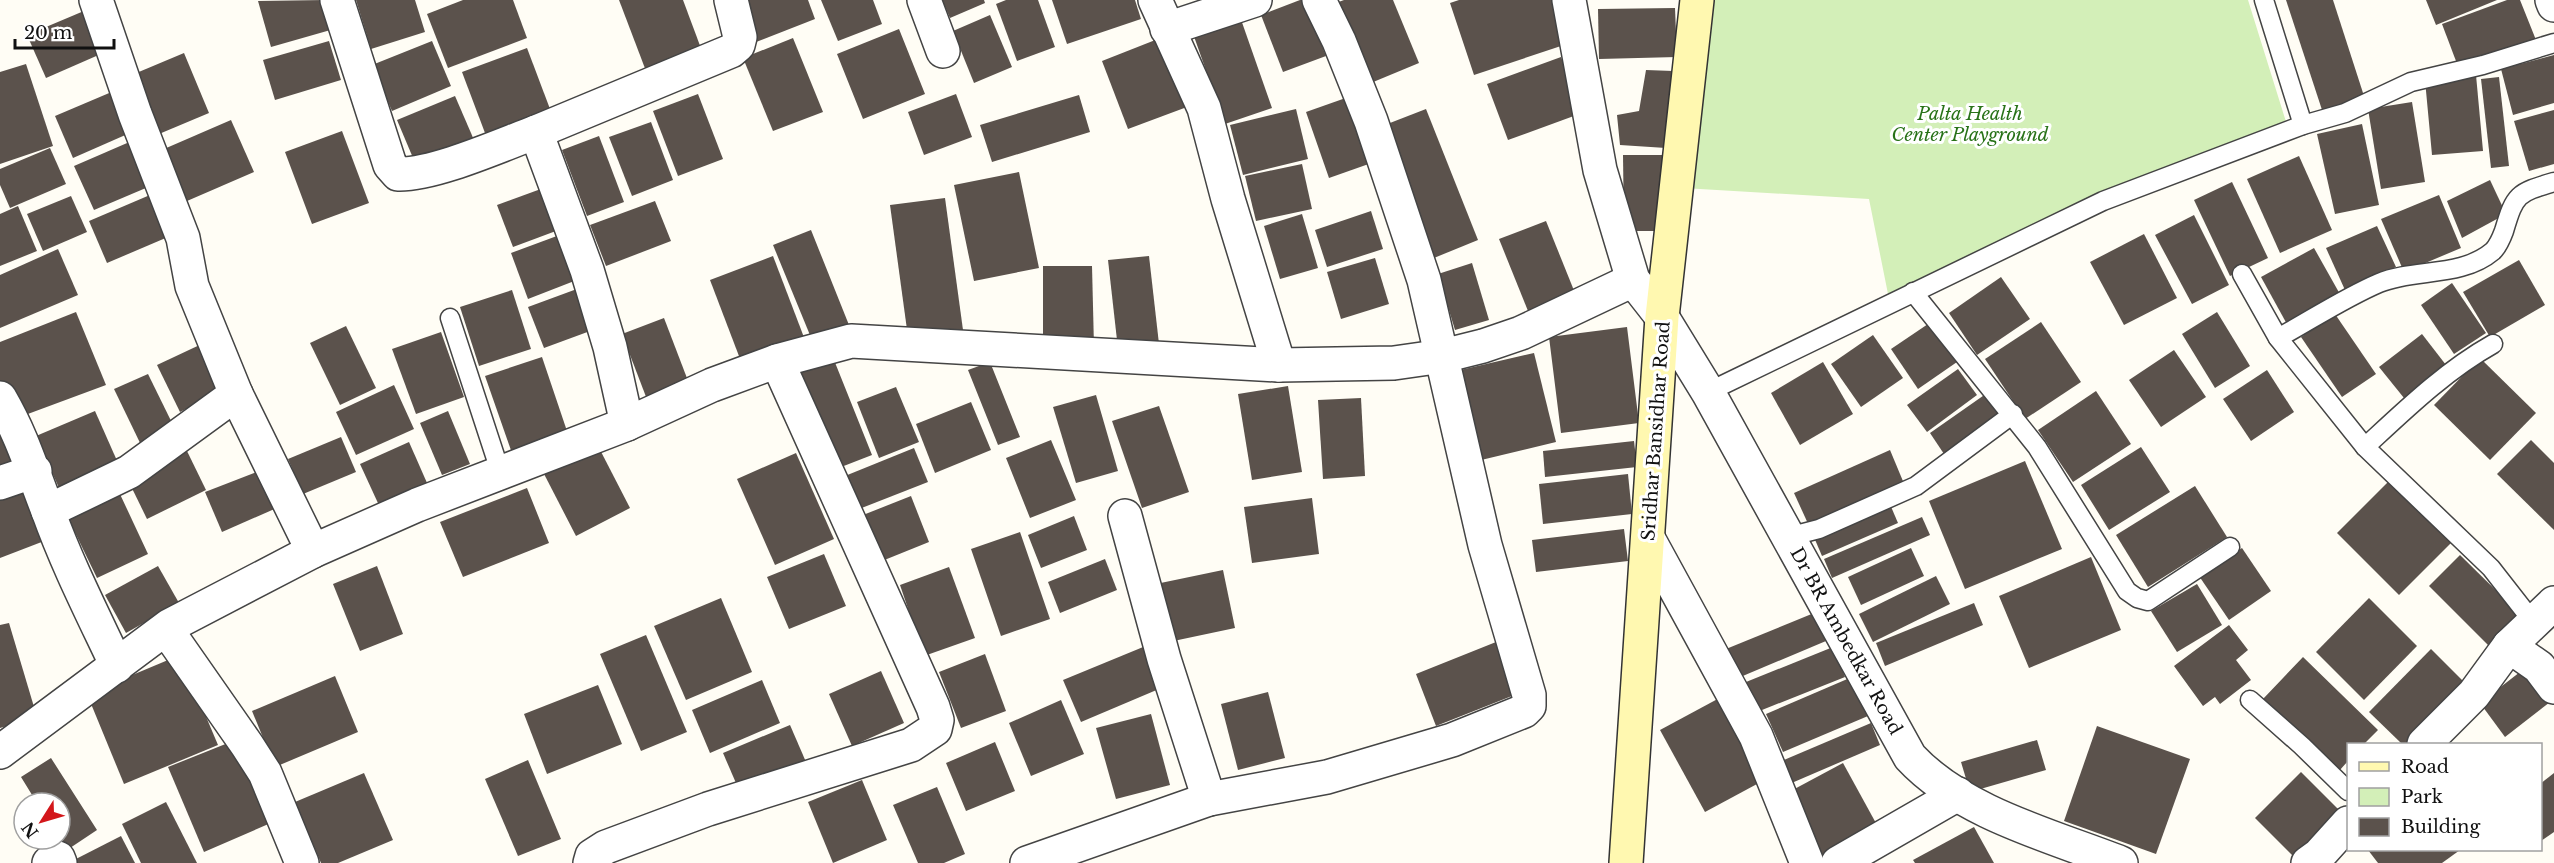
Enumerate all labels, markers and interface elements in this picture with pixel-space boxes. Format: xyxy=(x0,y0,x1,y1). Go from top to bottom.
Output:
scale bar xyxy=(15,12,114,50)
text: 20 m xyxy=(24,22,72,44)
park label: Palta Health Center Playground xyxy=(1891,103,2049,146)
street label: Sridhar Bansidhar Road xyxy=(1637,320,1675,542)
street label: Dr BR Ambedkar Road xyxy=(1785,544,1907,738)
legend xyxy=(2347,743,2542,851)
text: Road xyxy=(2401,756,2449,778)
text: Park xyxy=(2401,786,2443,808)
north arrow xyxy=(12,791,72,851)
text: Building xyxy=(2401,816,2480,838)
text: N xyxy=(18,818,43,842)

